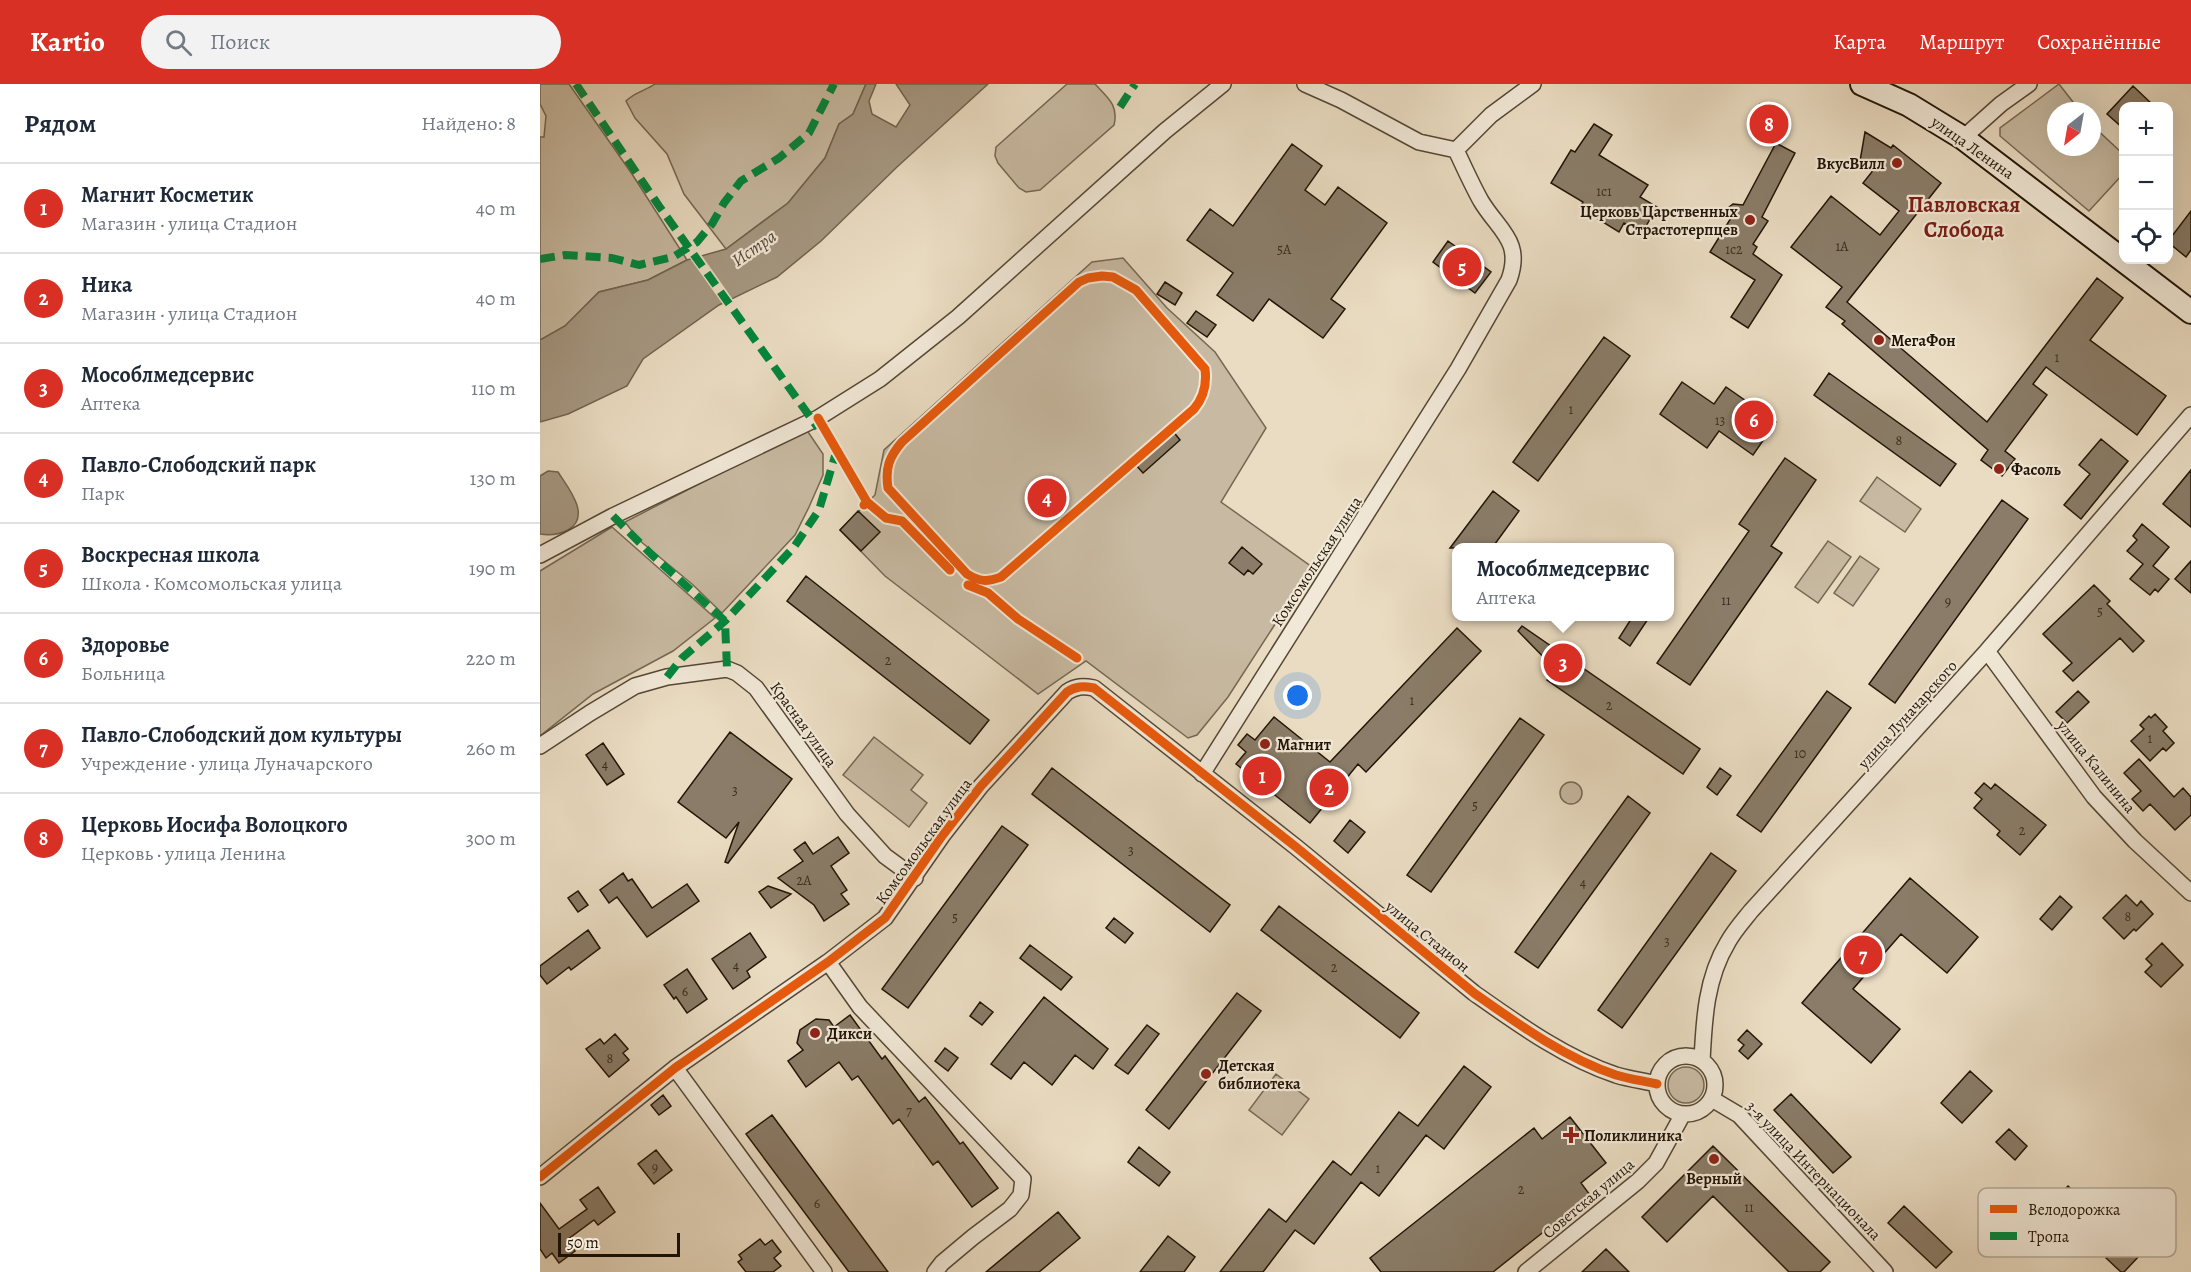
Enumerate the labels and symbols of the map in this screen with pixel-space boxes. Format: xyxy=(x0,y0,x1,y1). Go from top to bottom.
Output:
pin: 8 xyxy=(1750,102,1788,147)
north arrow xyxy=(2047,102,2101,156)
street label: улица Ленина xyxy=(1926,110,2019,185)
place label: ВкусВилл xyxy=(1817,153,1885,175)
marker: ВкусВилл xyxy=(1890,156,1904,170)
house number: 1с1 xyxy=(1596,182,1612,201)
district label: Павловская Слобода xyxy=(1908,190,2020,245)
place label: Церковь Царственных Страстотерпцев xyxy=(1580,201,1739,241)
marker: Церковь Царственных Страстотерпцев xyxy=(1743,213,1757,227)
water label: Истра xyxy=(727,224,781,272)
house number: 1А xyxy=(1836,237,1849,256)
house number: 5А xyxy=(1277,240,1292,259)
house number: 1с2 xyxy=(1725,240,1743,259)
pin: 5 xyxy=(1442,244,1482,290)
place label: МегаФон xyxy=(1891,330,1956,352)
marker: МегаФон xyxy=(1872,333,1886,347)
house number: 1 xyxy=(2055,348,2060,367)
pin: 6 xyxy=(1734,398,1774,442)
house number: 1 xyxy=(1569,400,1574,419)
house number: 13 xyxy=(1715,411,1725,430)
house number: 8 xyxy=(1896,431,1903,450)
place label: Фасоль xyxy=(2011,459,2062,481)
marker: Фасоль xyxy=(1992,462,2006,476)
pin: 4 xyxy=(1028,476,1066,520)
street label: Комсомольская улица xyxy=(1266,492,1368,631)
house number: 11 xyxy=(1721,591,1731,610)
house number: 9 xyxy=(1945,592,1951,611)
house number: 5 xyxy=(2097,602,2103,621)
pin: 3 xyxy=(1544,640,1582,686)
house number: 2 xyxy=(885,651,892,670)
street label: улица Луначарского xyxy=(1852,656,1962,774)
street label: Красная улица xyxy=(765,677,842,772)
your location xyxy=(1283,681,1312,710)
house number: 1 xyxy=(1410,691,1415,710)
house number: 2 xyxy=(1606,696,1613,715)
street label: улица Калинина xyxy=(2051,715,2141,818)
house number: 1 xyxy=(2148,729,2153,748)
place label: Магнит xyxy=(1277,734,1332,756)
marker: Магнит xyxy=(1258,737,1272,751)
house number: 10 xyxy=(1794,744,1806,763)
pin: 1 xyxy=(1242,754,1282,798)
house number: 4 xyxy=(602,755,608,774)
pin: 2 xyxy=(1310,766,1348,810)
street label: Комсомольская улица xyxy=(870,773,977,909)
house number: 3 xyxy=(732,781,738,800)
house number: 5 xyxy=(1472,796,1478,815)
house number: 2 xyxy=(2019,821,2026,840)
house number: 3 xyxy=(1128,841,1134,860)
house number: 2А xyxy=(797,871,812,890)
house number: 4 xyxy=(1580,873,1586,892)
street label: улица Стадион xyxy=(1380,895,1474,978)
house number: 8 xyxy=(2125,907,2132,926)
house number: 5 xyxy=(952,908,958,927)
house number: 3 xyxy=(1664,932,1670,951)
pin: 7 xyxy=(1844,932,1882,978)
house number: 4 xyxy=(733,956,739,975)
house number: 2 xyxy=(1331,958,1338,977)
house number: 6 xyxy=(682,982,688,1001)
place label: Дикси xyxy=(827,1023,872,1045)
marker: Дикси xyxy=(808,1026,822,1040)
house number: 8 xyxy=(607,1049,614,1068)
place label: Детская библиотека xyxy=(1218,1055,1301,1095)
marker: Детская библиотека xyxy=(1199,1067,1213,1081)
street label: 3-я улица Интернационала xyxy=(1741,1096,1886,1246)
house number: 7 xyxy=(906,1102,912,1121)
place label: Поликлиника xyxy=(1584,1125,1683,1147)
marker: Поликлиника xyxy=(1562,1126,1580,1144)
marker: Верный xyxy=(1707,1152,1721,1166)
street label: Советская улица xyxy=(1538,1153,1640,1244)
house number: 9 xyxy=(652,1158,658,1177)
house number: 1 xyxy=(1376,1159,1381,1178)
place label: Верный xyxy=(1686,1168,1742,1190)
house number: 2 xyxy=(1518,1180,1525,1199)
legend xyxy=(1978,1188,2176,1257)
house number: 6 xyxy=(814,1194,820,1213)
house number: 11 xyxy=(1744,1198,1754,1217)
text: Велодорожка xyxy=(2028,1199,2121,1221)
text: Тропа xyxy=(2028,1226,2070,1248)
scale bar xyxy=(558,1230,680,1258)

